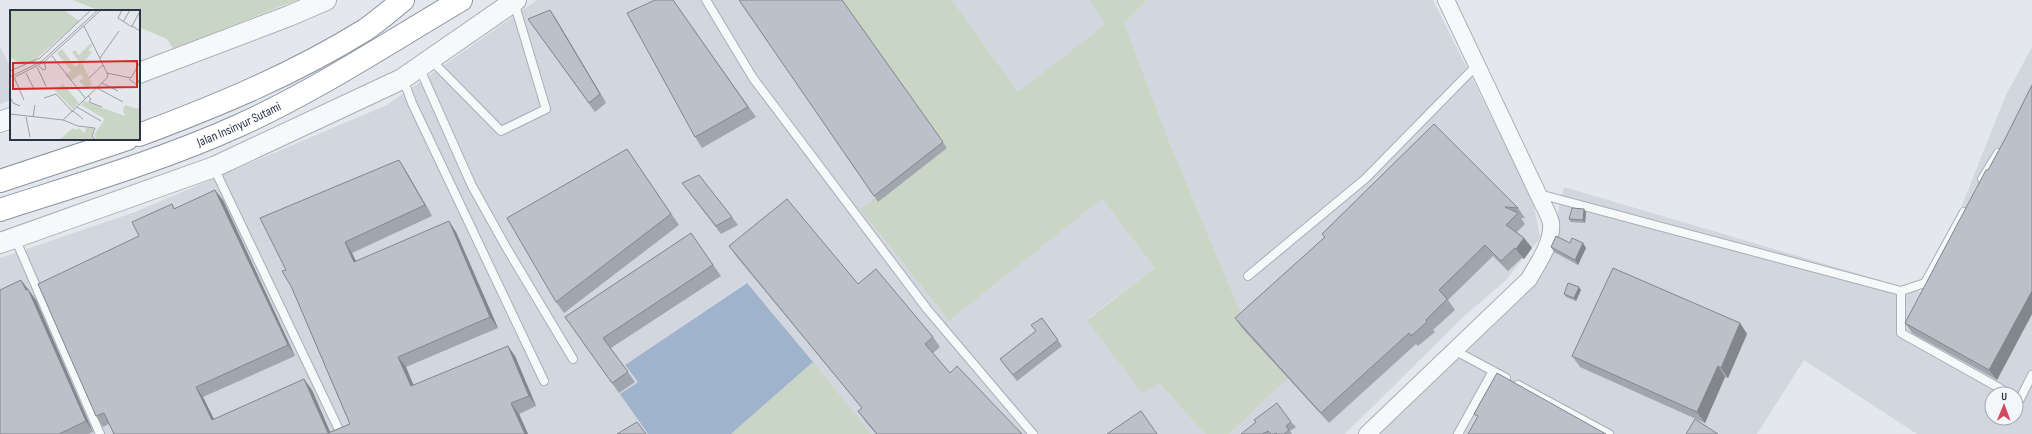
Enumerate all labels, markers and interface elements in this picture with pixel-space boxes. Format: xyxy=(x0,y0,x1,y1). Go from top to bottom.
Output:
inset map xyxy=(10,10,140,140)
street label: Jalan Insinyur Sutami xyxy=(194,98,284,151)
north arrow xyxy=(1984,386,2024,426)
text: U xyxy=(2001,390,2007,403)

